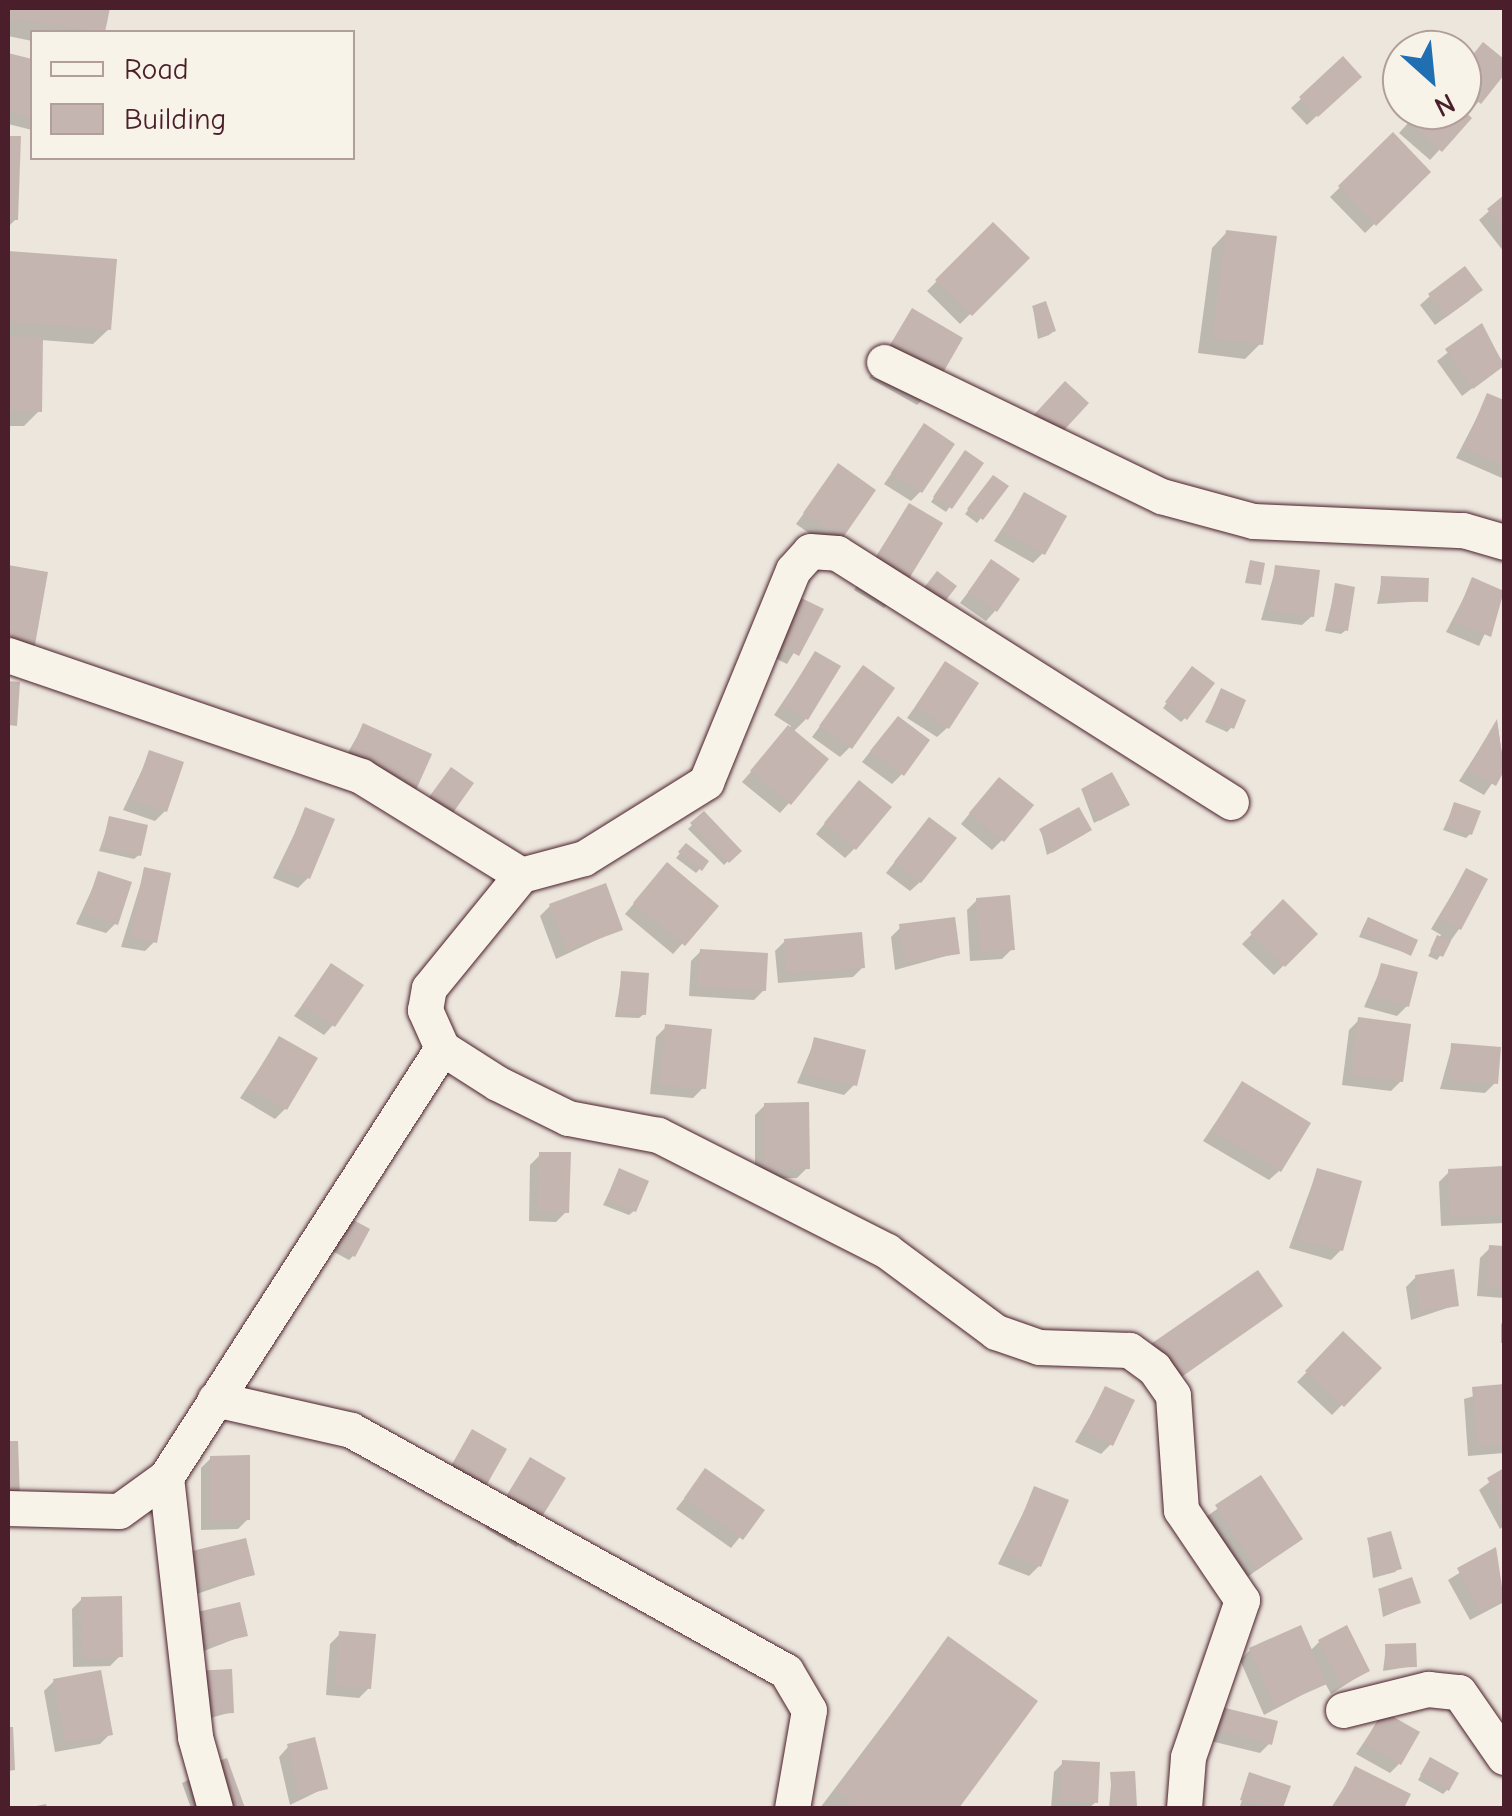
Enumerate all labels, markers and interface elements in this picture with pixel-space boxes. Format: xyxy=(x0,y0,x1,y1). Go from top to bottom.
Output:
legend xyxy=(30,30,355,160)
north arrow xyxy=(1382,30,1482,130)
text: Road xyxy=(124,52,189,87)
text: N xyxy=(1429,87,1460,123)
text: Building xyxy=(124,102,227,137)

